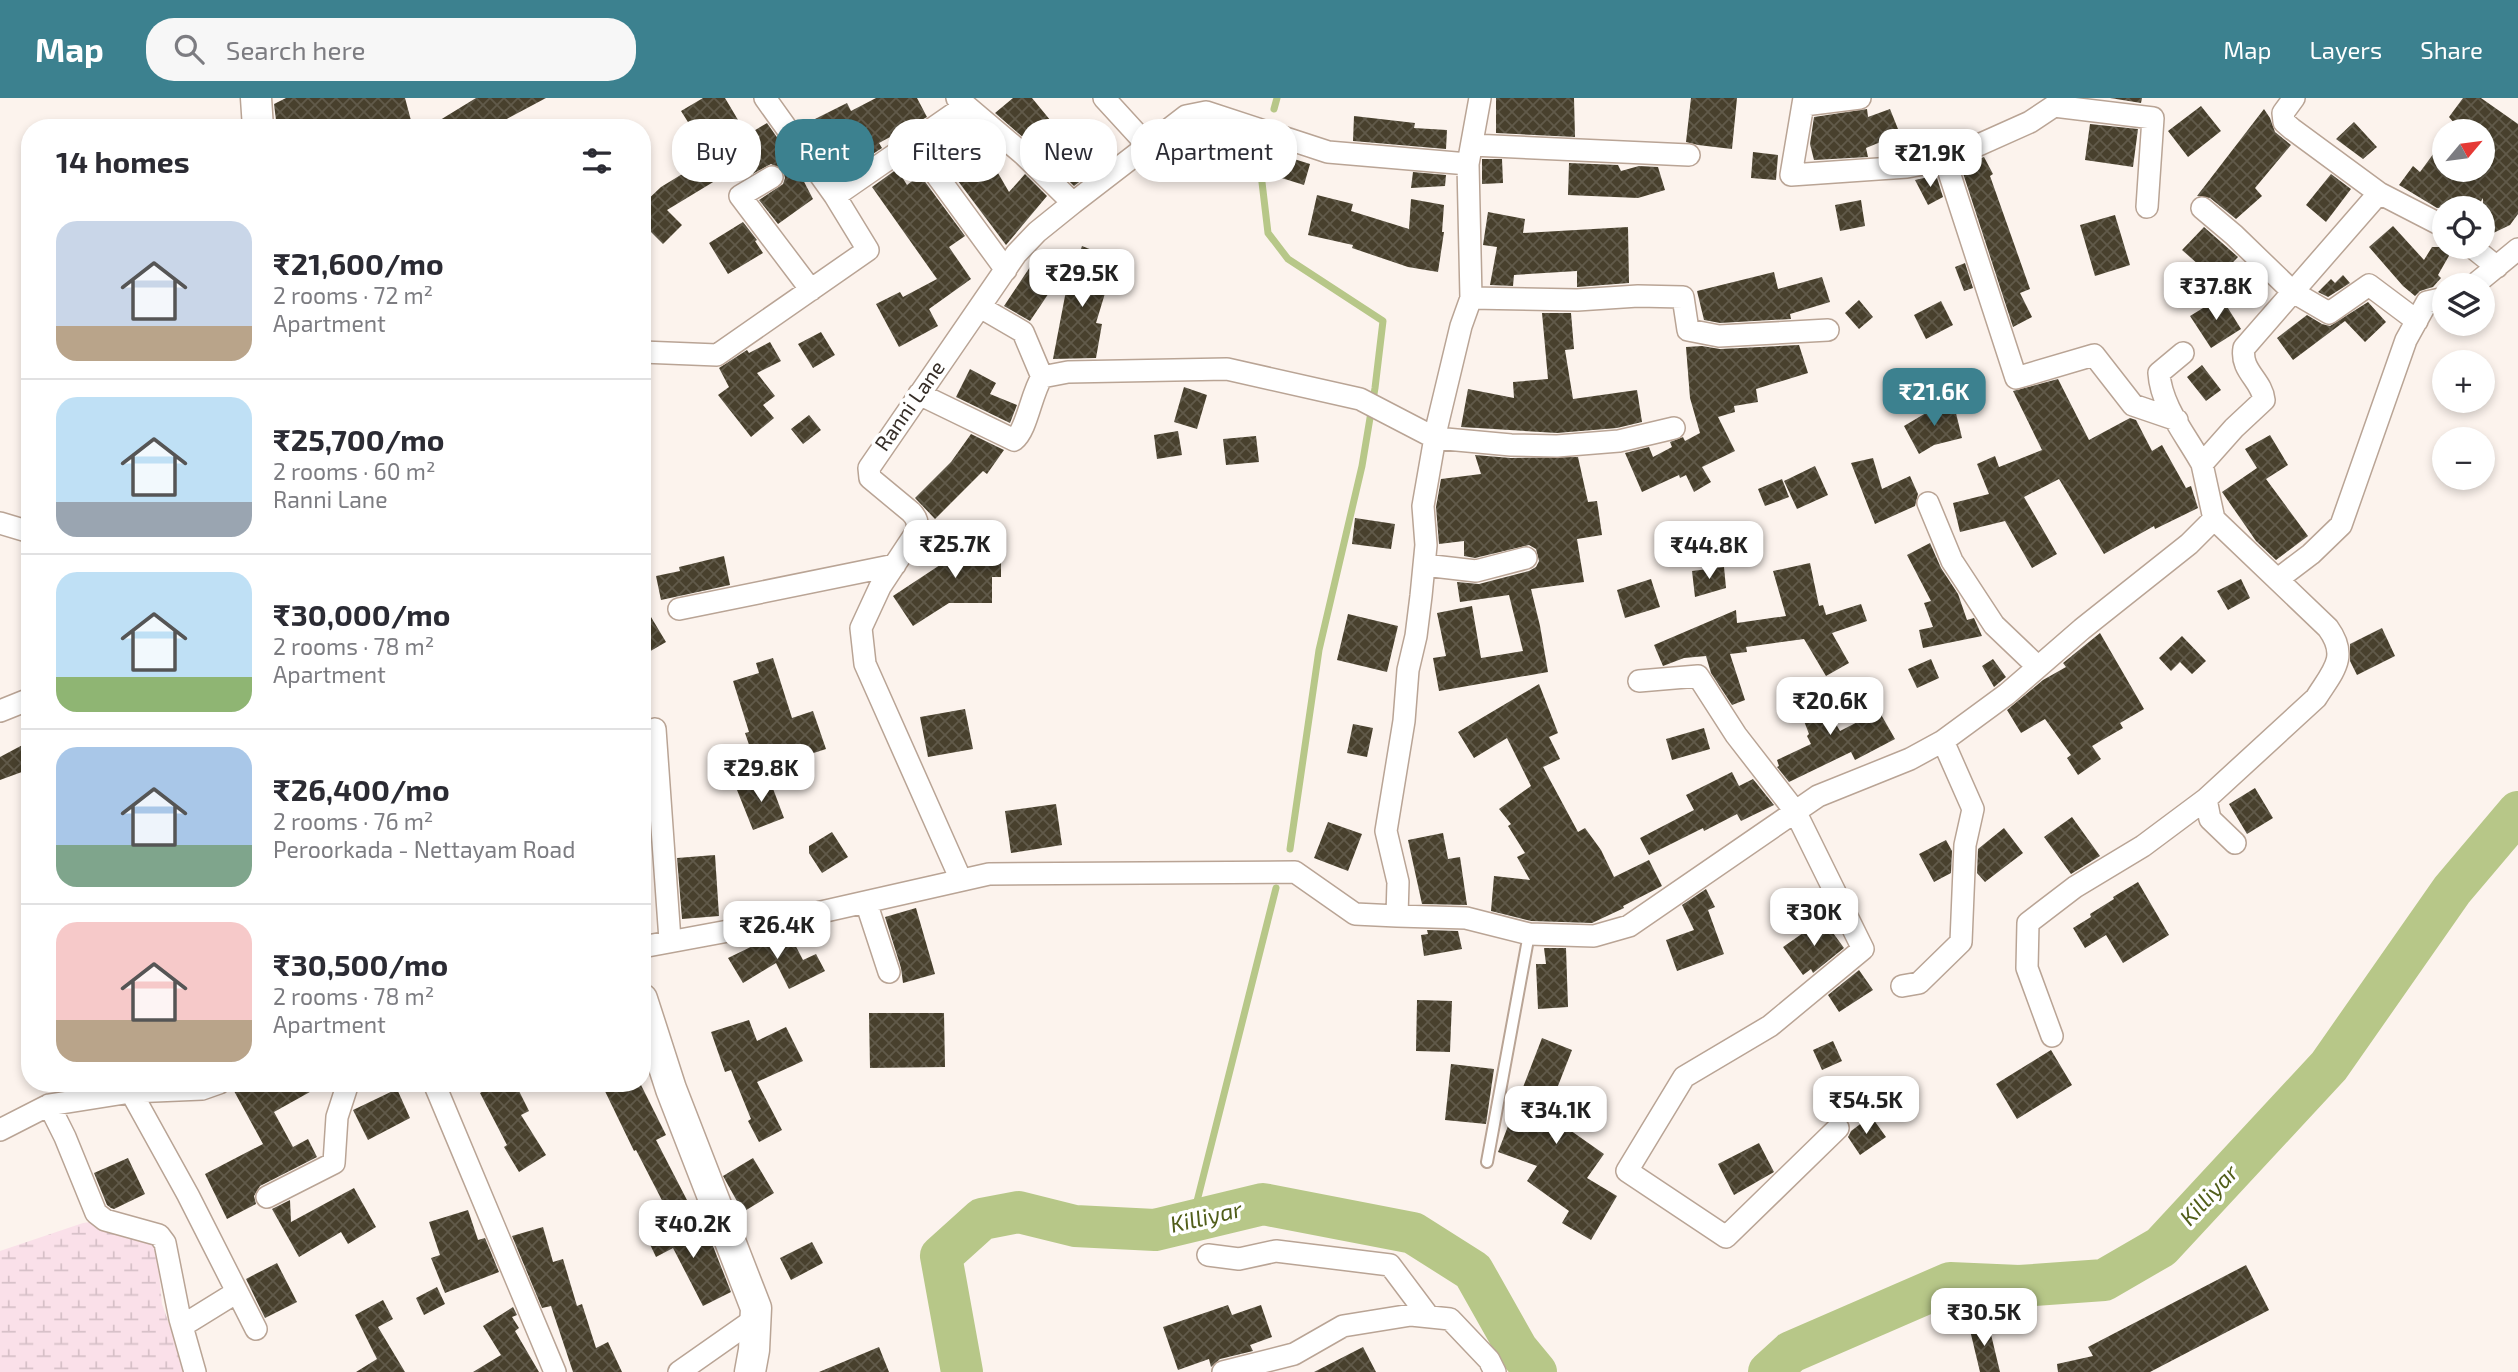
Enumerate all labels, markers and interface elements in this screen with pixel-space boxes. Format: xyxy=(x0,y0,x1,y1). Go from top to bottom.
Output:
search box xyxy=(146,18,636,81)
text: Map xyxy=(35,29,104,69)
icon: search xyxy=(170,30,208,68)
text: Search here xyxy=(226,34,365,65)
text: Map xyxy=(2223,35,2271,64)
text: Layers xyxy=(2309,35,2382,64)
text: Share xyxy=(2420,35,2483,64)
chip: Buy xyxy=(672,119,761,182)
chip: Rent xyxy=(775,119,874,182)
chip: Filters xyxy=(888,119,1006,182)
chip: New xyxy=(1020,119,1117,182)
chip: Apartment xyxy=(1131,119,1297,182)
north arrow xyxy=(2432,119,2496,182)
map controls xyxy=(2432,119,2495,490)
pin: ₹21.9K xyxy=(1873,130,1987,189)
text: ₹21.9K xyxy=(1895,138,1965,166)
icon: filters xyxy=(578,142,616,180)
text: 14 homes xyxy=(56,143,190,179)
button: locate xyxy=(2432,196,2495,259)
text: ₹21,600/mo xyxy=(273,245,444,281)
icon: home xyxy=(112,249,196,333)
pin: ₹29.5K xyxy=(1025,250,1139,309)
text: ₹29.5K xyxy=(1045,258,1119,286)
pin: ₹37.8K xyxy=(2159,262,2273,322)
text: ₹37.8K xyxy=(2180,271,2252,299)
button: layers xyxy=(2432,273,2495,336)
text: 2 rooms · 72 m² xyxy=(273,281,433,309)
text: Apartment xyxy=(273,309,386,337)
button: + xyxy=(2432,350,2495,413)
street label: Ranni Lane xyxy=(869,355,949,455)
pin: ₹21.6K xyxy=(1877,368,1991,428)
text: ₹21.6K xyxy=(1899,377,1969,405)
text: ₹25,700/mo xyxy=(273,421,444,457)
icon: home xyxy=(112,425,196,509)
button: − xyxy=(2432,427,2495,490)
text: 2 rooms · 60 m² xyxy=(273,457,435,485)
text: Ranni Lane xyxy=(273,485,388,513)
pin: ₹25.7K xyxy=(898,520,1012,580)
pin: ₹44.8K xyxy=(1652,522,1766,581)
text: ₹25.7K xyxy=(919,529,991,557)
text: ₹44.8K xyxy=(1670,530,1748,558)
text: ₹30,000/mo xyxy=(273,596,450,632)
icon: home xyxy=(112,600,196,684)
text: 2 rooms · 78 m² xyxy=(273,632,434,660)
text: Apartment xyxy=(273,660,386,688)
pin: ₹20.6K xyxy=(1773,678,1887,737)
text: ₹20.6K xyxy=(1792,686,1868,714)
pin: ₹29.8K xyxy=(704,744,818,804)
text: ₹29.8K xyxy=(723,753,799,781)
text: ₹26,400/mo xyxy=(273,771,450,807)
icon: home xyxy=(112,775,196,859)
text: 2 rooms · 76 m² xyxy=(273,807,433,835)
text: Peroorkada - Nettayam Road xyxy=(273,835,575,863)
pin: ₹30K xyxy=(1773,888,1855,948)
text: ₹30K xyxy=(1786,897,1842,925)
pin: ₹26.4K xyxy=(720,902,834,961)
text: ₹26.4K xyxy=(739,910,815,938)
text: ₹30,500/mo xyxy=(273,946,448,982)
icon: home xyxy=(112,950,196,1034)
text: 2 rooms · 78 m² xyxy=(273,982,434,1010)
text: Apartment xyxy=(273,1010,386,1038)
pin: ₹54.5K xyxy=(1809,1076,1923,1136)
text: ₹54.5K xyxy=(1829,1085,1903,1113)
pin: ₹34.1K xyxy=(1499,1086,1613,1146)
text: ₹34.1K xyxy=(1521,1095,1591,1123)
water label: Killiyar xyxy=(2173,1157,2244,1231)
water label: Killiyar xyxy=(1167,1194,1245,1238)
pin: ₹40.2K xyxy=(636,1200,750,1260)
text: ₹40.2K xyxy=(655,1209,731,1237)
pin: ₹30.5K xyxy=(1927,1288,2041,1348)
text: ₹30.5K xyxy=(1947,1297,2021,1325)

